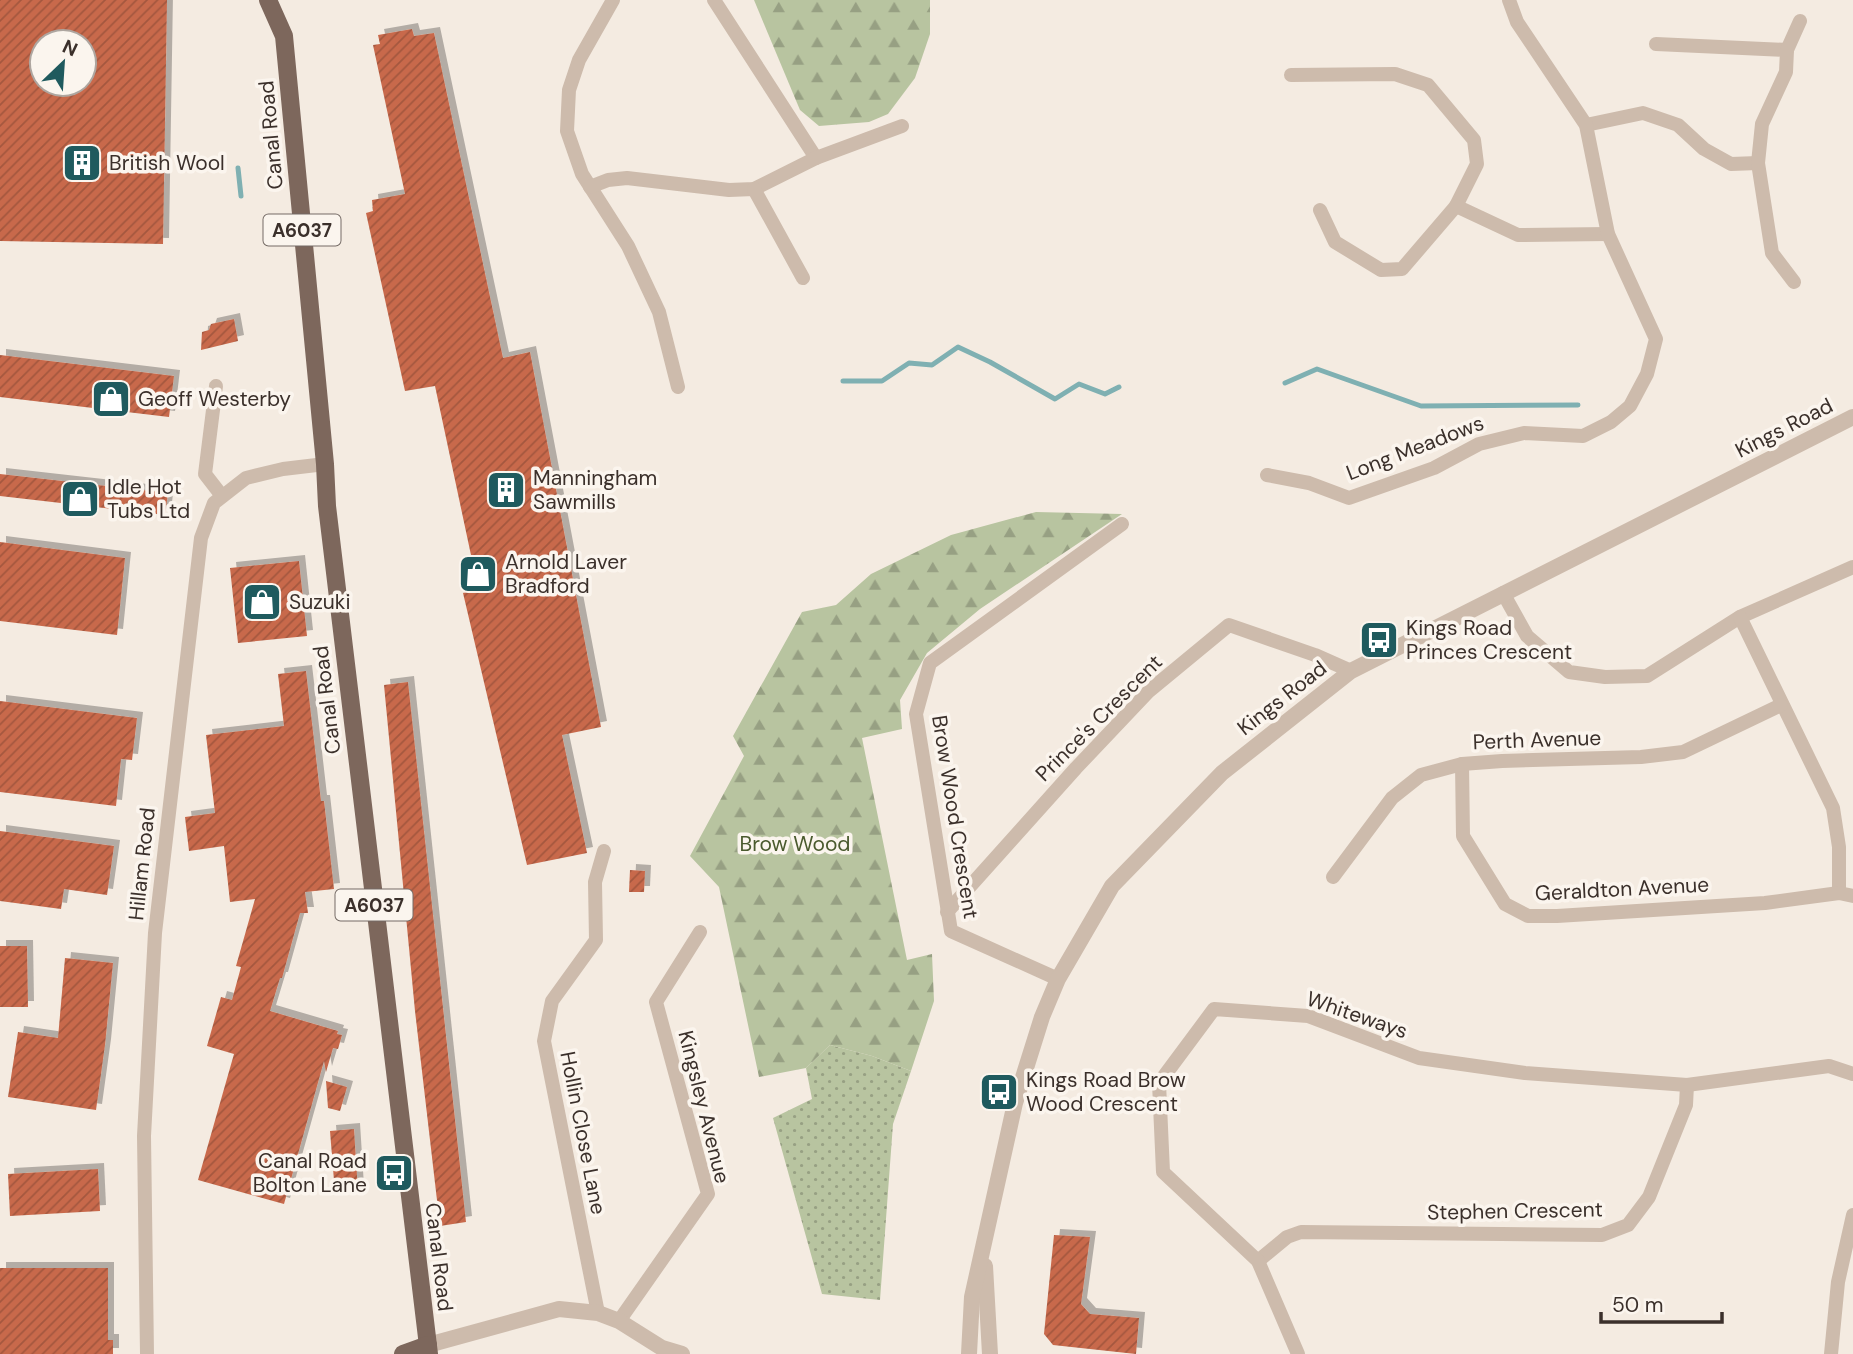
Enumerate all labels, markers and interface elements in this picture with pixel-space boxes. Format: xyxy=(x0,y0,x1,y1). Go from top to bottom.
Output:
north arrow xyxy=(28,28,98,98)
text: N xyxy=(58,34,82,62)
street label: Canal Road xyxy=(252,79,290,191)
building icon: British Wool xyxy=(61,142,103,184)
place label: British Wool xyxy=(109,149,225,177)
road number: A6037 xyxy=(264,214,340,246)
shop icon: Geoff Westerby xyxy=(90,378,132,420)
place label: Geoff Westerby xyxy=(138,385,291,413)
street label: Kings Road xyxy=(1730,391,1838,465)
street label: Long Meadows xyxy=(1342,409,1488,487)
place label: Manningham Sawmills xyxy=(533,464,657,516)
building icon: Manningham Sawmills xyxy=(485,469,527,511)
place label: Idle Hot Tubs Ltd xyxy=(107,473,190,525)
shop icon: Idle Hot Tubs Ltd xyxy=(59,478,101,520)
place label: Arnold Laver Bradford xyxy=(505,548,627,600)
shop icon: Arnold Laver Bradford xyxy=(457,553,499,595)
shop icon: Suzuki xyxy=(241,581,283,623)
place label: Suzuki xyxy=(289,588,351,616)
place label: Kings Road Princes Crescent xyxy=(1406,614,1572,666)
bus stop icon: Kings Road Princes Crescent xyxy=(1358,619,1400,661)
street label: Canal Road xyxy=(306,644,348,756)
street label: Prince's Crescent xyxy=(1029,648,1169,788)
street label: Kings Road xyxy=(1232,654,1332,742)
street label: Brow Wood Crescent xyxy=(925,713,985,921)
street label: Perth Avenue xyxy=(1472,724,1602,756)
street label: Hillam Road xyxy=(122,806,162,922)
park label: Brow Wood xyxy=(739,830,851,858)
street label: Geraldton Avenue xyxy=(1534,870,1710,908)
road number: A6037 xyxy=(336,890,412,920)
street label: Whiteways xyxy=(1303,985,1411,1045)
street label: Kingsley Avenue xyxy=(671,1028,737,1186)
street label: Hollin Close Lane xyxy=(553,1049,613,1217)
place label: Kings Road Brow Wood Crescent xyxy=(1026,1066,1186,1118)
bus stop icon: Kings Road Brow Wood Crescent xyxy=(978,1071,1020,1113)
place label: Canal Road Bolton Lane xyxy=(253,1147,367,1199)
bus stop icon: Canal Road Bolton Lane xyxy=(373,1152,415,1194)
street label: Stephen Crescent xyxy=(1427,1195,1603,1227)
street label: Canal Road xyxy=(418,1201,460,1313)
scale bar xyxy=(1601,1280,1722,1324)
text: 50 m xyxy=(1612,1291,1663,1319)

